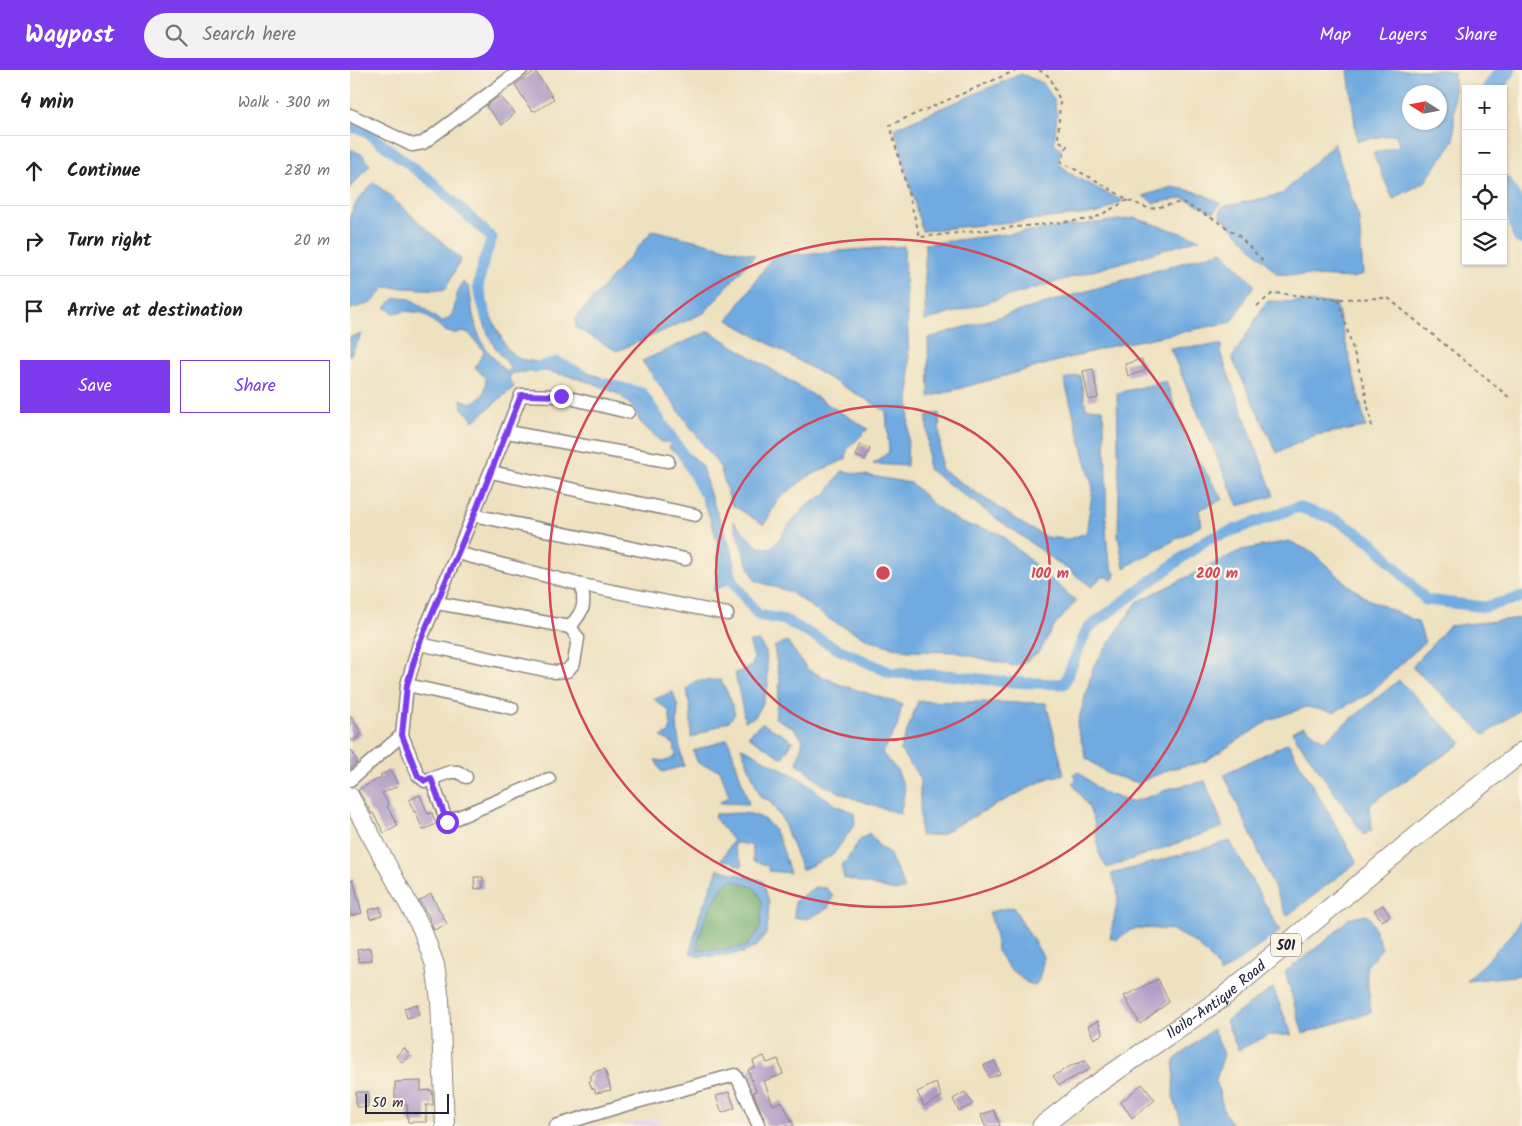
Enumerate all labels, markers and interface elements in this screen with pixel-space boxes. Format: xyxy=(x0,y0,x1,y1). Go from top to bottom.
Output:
search box xyxy=(144,13,494,58)
text: Waypost xyxy=(25,16,114,55)
text: Search here xyxy=(202,20,296,50)
icon: search xyxy=(162,21,190,49)
text: Map xyxy=(1320,21,1351,50)
text: Layers xyxy=(1379,21,1427,50)
text: Share xyxy=(1455,21,1497,50)
north arrow xyxy=(1402,85,1447,130)
map controls xyxy=(1462,85,1507,265)
button: + xyxy=(1462,85,1507,130)
text: 4 min xyxy=(20,86,74,119)
text: Walk · 300 m xyxy=(238,90,330,115)
button: − xyxy=(1462,130,1507,175)
text: Continue xyxy=(67,156,140,186)
icon: ahead xyxy=(20,157,48,185)
text: 280 m xyxy=(284,158,330,183)
button: locate xyxy=(1462,175,1507,220)
button: layers xyxy=(1462,220,1507,265)
text: Turn right xyxy=(67,226,152,256)
icon: right xyxy=(20,227,48,255)
text: 20 m xyxy=(294,228,330,253)
text: Arrive at destination xyxy=(67,296,243,326)
icon: arrive xyxy=(20,297,48,325)
button: Save xyxy=(20,360,170,413)
button: Share xyxy=(180,360,330,413)
route end xyxy=(550,385,573,408)
text: 100 m xyxy=(1031,562,1069,586)
text: 200 m xyxy=(1196,562,1238,586)
centre of rings xyxy=(874,564,892,582)
route start xyxy=(436,811,459,834)
road number: 501 xyxy=(1271,934,1301,956)
street label: Iloilo-Antique Road xyxy=(1161,955,1272,1046)
scale bar xyxy=(365,1091,449,1114)
text: 50 m xyxy=(372,1092,403,1114)

